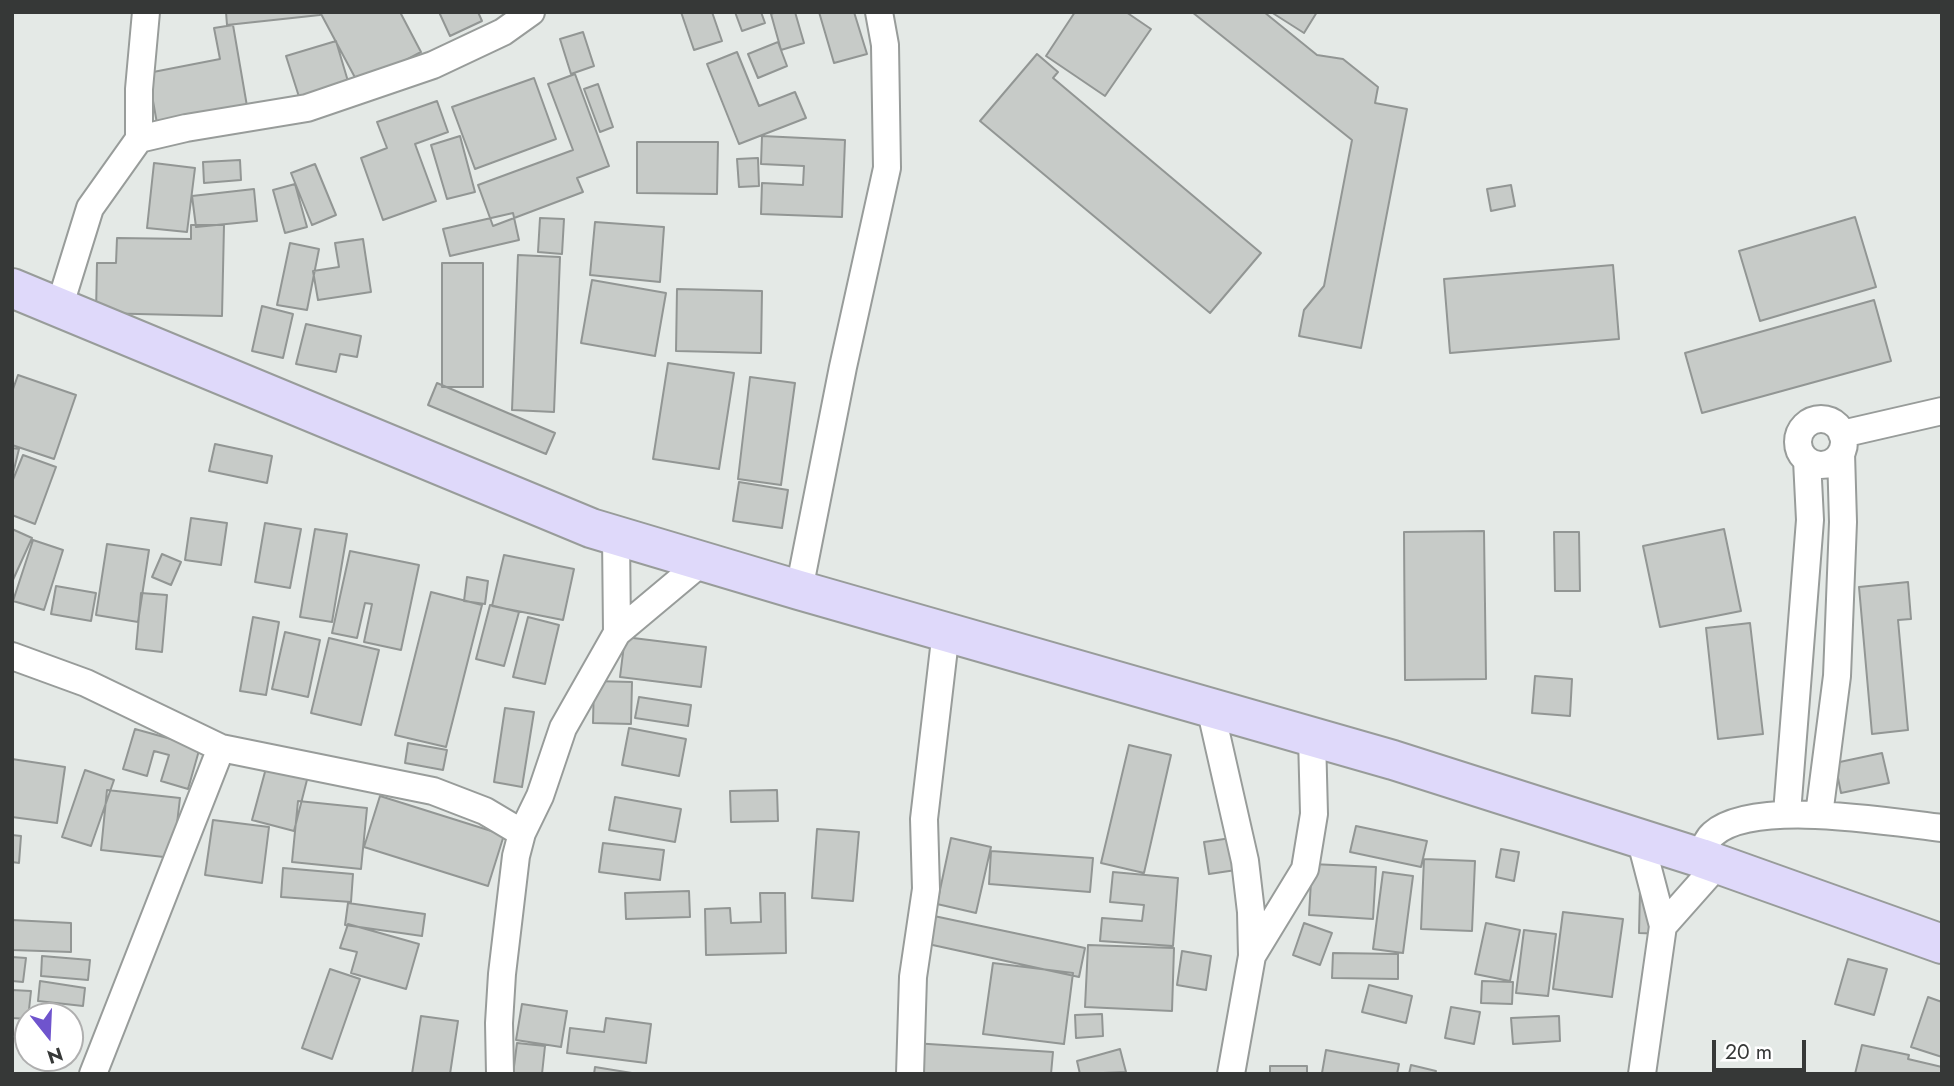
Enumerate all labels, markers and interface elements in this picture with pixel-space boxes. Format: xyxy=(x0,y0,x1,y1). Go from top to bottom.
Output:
north arrow xyxy=(14,1002,84,1072)
scale bar xyxy=(1716,1026,1811,1070)
text: 20 m xyxy=(1725,1037,1772,1067)
text: N xyxy=(44,1040,66,1071)

